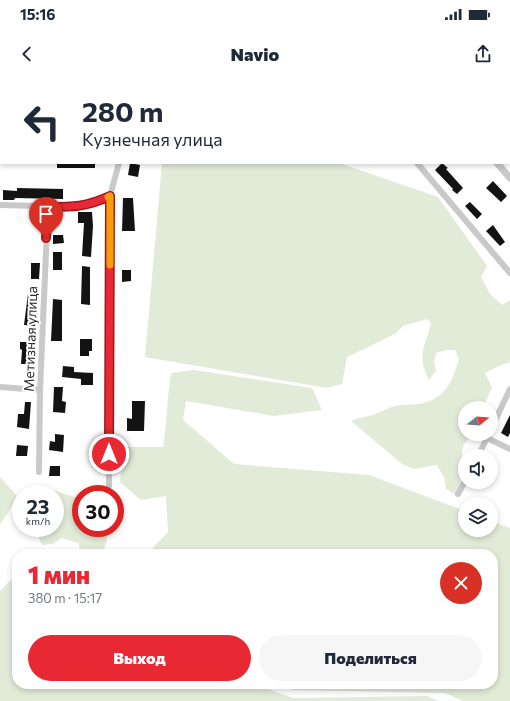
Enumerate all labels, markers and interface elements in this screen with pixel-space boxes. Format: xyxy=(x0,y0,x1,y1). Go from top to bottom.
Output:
text: 15:16 xyxy=(20,5,56,23)
icon: back xyxy=(16,43,38,65)
text: Navio xyxy=(231,43,279,65)
icon: share xyxy=(472,43,494,65)
text: 280 m xyxy=(82,94,163,128)
icon: left xyxy=(16,96,68,148)
text: Кузнечная улица xyxy=(82,128,223,150)
pin xyxy=(29,197,63,238)
icon: arrive xyxy=(35,203,57,225)
street label: Метизная улица xyxy=(20,286,40,392)
north arrow xyxy=(458,401,498,441)
map controls xyxy=(458,401,498,537)
position arrow xyxy=(88,433,130,475)
button: sound xyxy=(458,449,498,489)
speed limit sign: 30 xyxy=(72,485,124,537)
text: 23 xyxy=(26,494,50,518)
button: layers xyxy=(458,497,498,537)
text: km/h xyxy=(26,515,50,527)
text: 1 мин xyxy=(28,560,90,589)
button: close xyxy=(440,562,482,604)
text: 380 m · 15:17 xyxy=(28,590,102,606)
button: Выход xyxy=(28,635,251,681)
button: Поделиться xyxy=(259,635,482,681)

